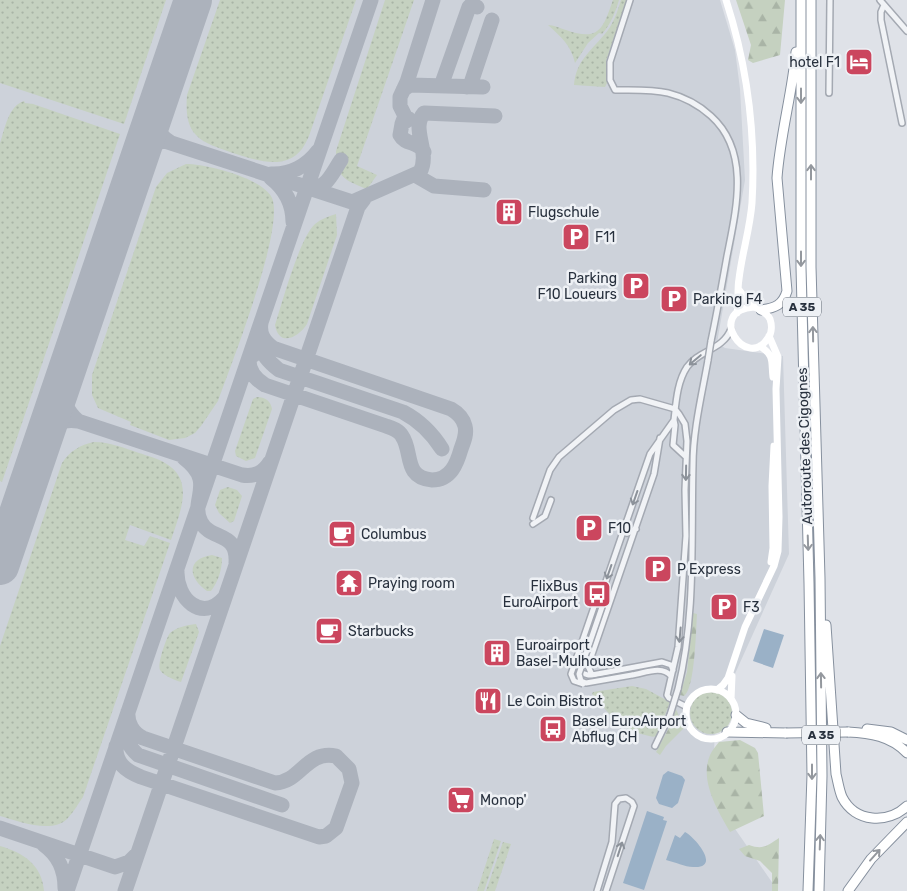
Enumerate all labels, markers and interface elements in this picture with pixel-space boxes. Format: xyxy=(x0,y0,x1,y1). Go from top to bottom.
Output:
hotel icon: hotel F1 xyxy=(844,47,874,77)
place label: hotel F1 xyxy=(789,54,840,71)
one-way arrow xyxy=(796,88,806,104)
one-way arrow xyxy=(806,164,816,180)
building icon: Flugschule xyxy=(494,197,524,227)
place label: Flugschule xyxy=(528,204,600,221)
parking icon: F11 xyxy=(561,222,591,252)
place label: F11 xyxy=(595,229,615,246)
one-way arrow xyxy=(796,250,806,266)
place label: Parking F10 Loueurs xyxy=(538,270,617,303)
parking icon: Parking F10 Loueurs xyxy=(621,271,651,301)
parking icon: Parking F4 xyxy=(659,284,689,314)
place label: Parking F4 xyxy=(693,291,763,308)
road number: A 35 xyxy=(783,298,821,316)
one-way arrow xyxy=(808,327,818,343)
one-way arrow xyxy=(689,354,702,365)
street label: Autoroute des Cigognes xyxy=(794,367,816,525)
one-way arrow xyxy=(681,464,690,480)
one-way arrow xyxy=(630,489,639,505)
parking icon: F10 xyxy=(574,513,604,543)
cafe icon: Columbus xyxy=(327,519,357,549)
place label: F10 xyxy=(608,520,631,537)
place label: Columbus xyxy=(361,526,427,543)
one-way arrow xyxy=(803,535,813,551)
parking icon: P Express xyxy=(643,554,673,584)
place label: P Express xyxy=(677,561,741,578)
one-way arrow xyxy=(604,564,613,579)
temple icon: Praying room xyxy=(334,568,364,598)
place label: Praying room xyxy=(368,575,455,592)
place label: FlixBus EuroAirport xyxy=(503,578,579,611)
bus stop icon: FlixBus EuroAirport xyxy=(582,579,612,609)
parking icon: F3 xyxy=(709,592,739,622)
place label: F3 xyxy=(743,599,760,616)
cafe icon: Starbucks xyxy=(314,616,344,646)
place label: Starbucks xyxy=(348,623,414,640)
one-way arrow xyxy=(675,626,684,642)
place label: Euroairport Basel-Mulhouse xyxy=(516,637,621,670)
building icon: Euroairport Basel-Mulhouse xyxy=(482,638,512,668)
one-way arrow xyxy=(816,672,826,688)
restaurant icon: Le Coin Bistrot xyxy=(473,686,503,716)
place label: Le Coin Bistrot xyxy=(507,693,603,710)
place label: Basel EuroAirport Abflug CH xyxy=(572,713,687,746)
bus stop icon: Basel EuroAirport Abflug CH xyxy=(538,714,568,744)
road number: A 35 xyxy=(802,726,840,744)
one-way arrow xyxy=(807,764,816,780)
supermarket icon: Monop' xyxy=(446,785,476,815)
place label: Monop' xyxy=(480,792,527,809)
one-way arrow xyxy=(815,835,825,851)
one-way arrow xyxy=(616,841,625,857)
one-way arrow xyxy=(870,848,881,861)

